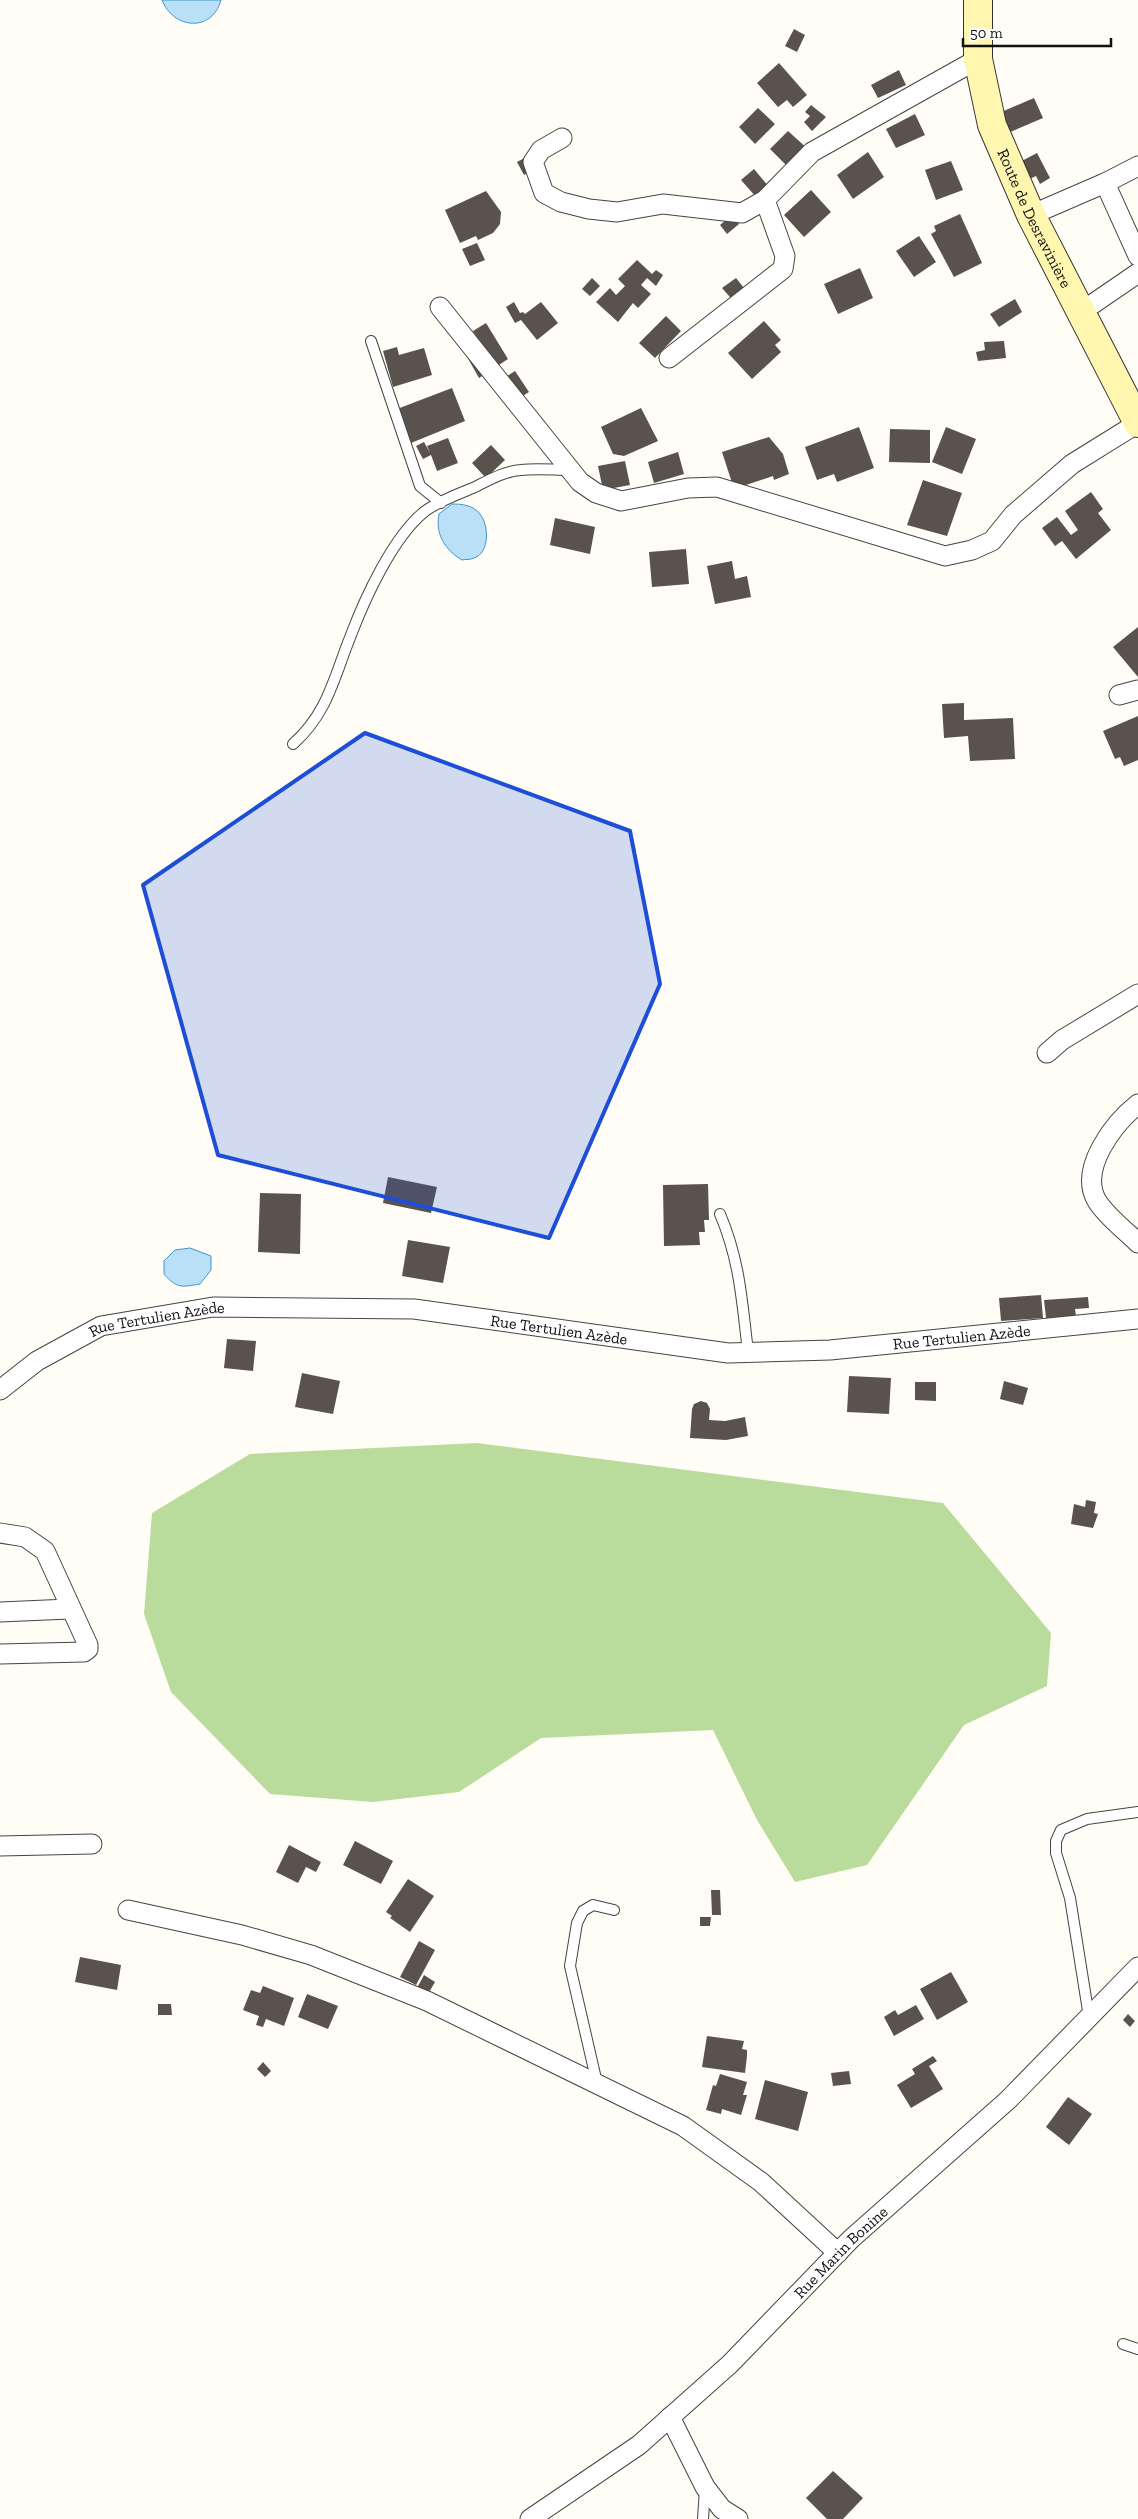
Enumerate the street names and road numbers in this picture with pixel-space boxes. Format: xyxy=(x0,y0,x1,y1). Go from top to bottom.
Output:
street label: Route de Desravinière xyxy=(993,146,1076,291)
street label: Rue Tertulien Azède xyxy=(85,1297,225,1341)
street label: Rue Tertulien Azède xyxy=(489,1311,629,1349)
street label: Rue Tertulien Azède xyxy=(892,1321,1031,1354)
street label: Rue Marin Bonine xyxy=(790,2202,892,2302)

